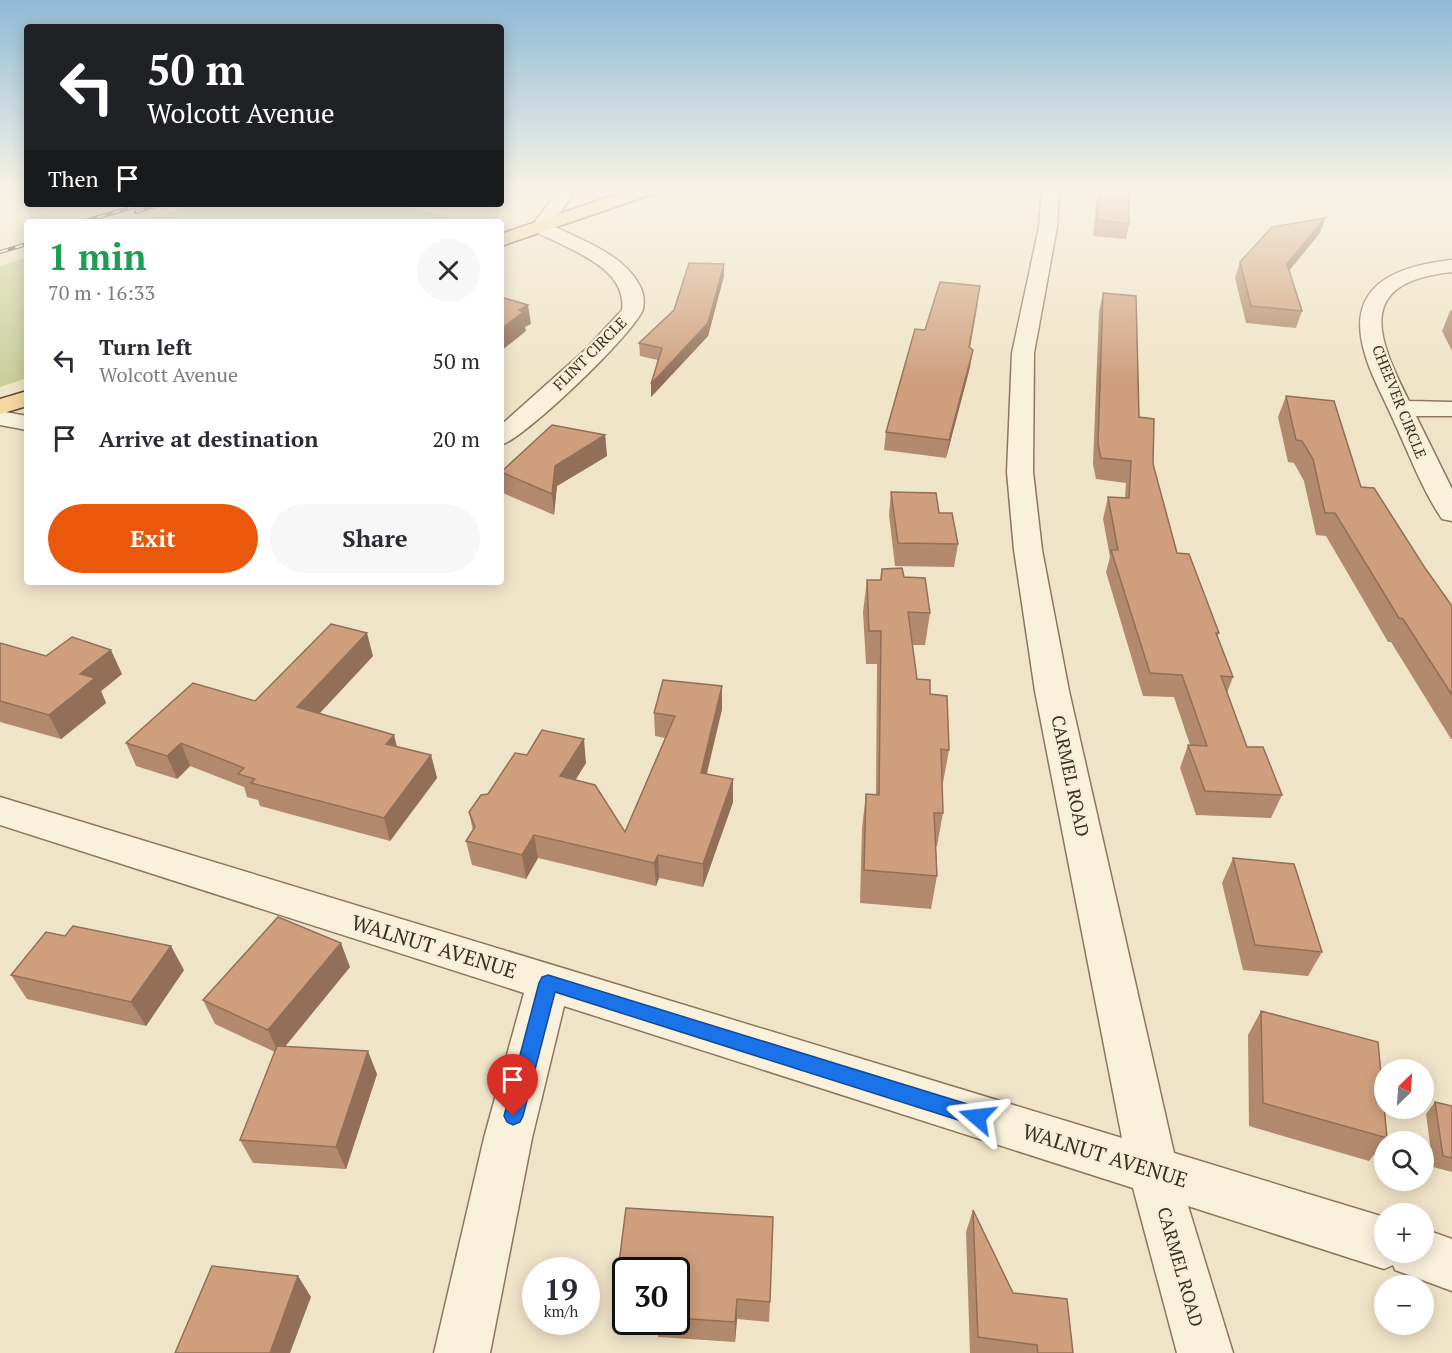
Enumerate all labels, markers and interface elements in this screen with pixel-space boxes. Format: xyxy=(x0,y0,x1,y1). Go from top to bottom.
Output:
text: 50 m xyxy=(147,41,245,97)
icon: left xyxy=(48,48,126,126)
text: Wolcott Avenue xyxy=(147,95,335,131)
icon: arrive xyxy=(111,162,144,195)
text: Then xyxy=(48,164,99,193)
text: 1 min xyxy=(48,233,146,280)
button: close xyxy=(417,239,480,302)
text: 70 m · 16:33 xyxy=(48,279,155,306)
street label: FLINT CIRCLE xyxy=(548,312,630,394)
text: Turn left xyxy=(99,332,192,361)
street label: CHEEVER CIRCLE xyxy=(1368,342,1432,461)
icon: left xyxy=(48,344,81,377)
text: 50 m xyxy=(432,346,480,375)
text: Wolcott Avenue xyxy=(99,361,238,388)
icon: arrive xyxy=(48,422,81,455)
text: Arrive at destination xyxy=(99,424,318,453)
text: 20 m xyxy=(432,424,480,453)
button: Exit xyxy=(48,504,258,573)
button: Share xyxy=(270,504,480,573)
street label: CARMEL ROAD xyxy=(1046,713,1096,839)
street label: WALNUT AVENUE xyxy=(348,908,520,984)
pin xyxy=(487,1054,538,1116)
north arrow xyxy=(1374,1059,1434,1119)
map controls xyxy=(1374,1059,1434,1335)
icon: arrive xyxy=(496,1063,529,1096)
position arrow xyxy=(945,1085,1009,1149)
street label: WALNUT AVENUE xyxy=(1019,1117,1191,1193)
button: search xyxy=(1374,1131,1434,1191)
button: + xyxy=(1374,1203,1434,1263)
street label: CARMEL ROAD xyxy=(1152,1204,1210,1329)
speed limit sign: 30 xyxy=(612,1257,690,1335)
text: 19 xyxy=(544,1269,578,1309)
button: − xyxy=(1374,1275,1434,1335)
text: km/h xyxy=(544,1301,578,1321)

